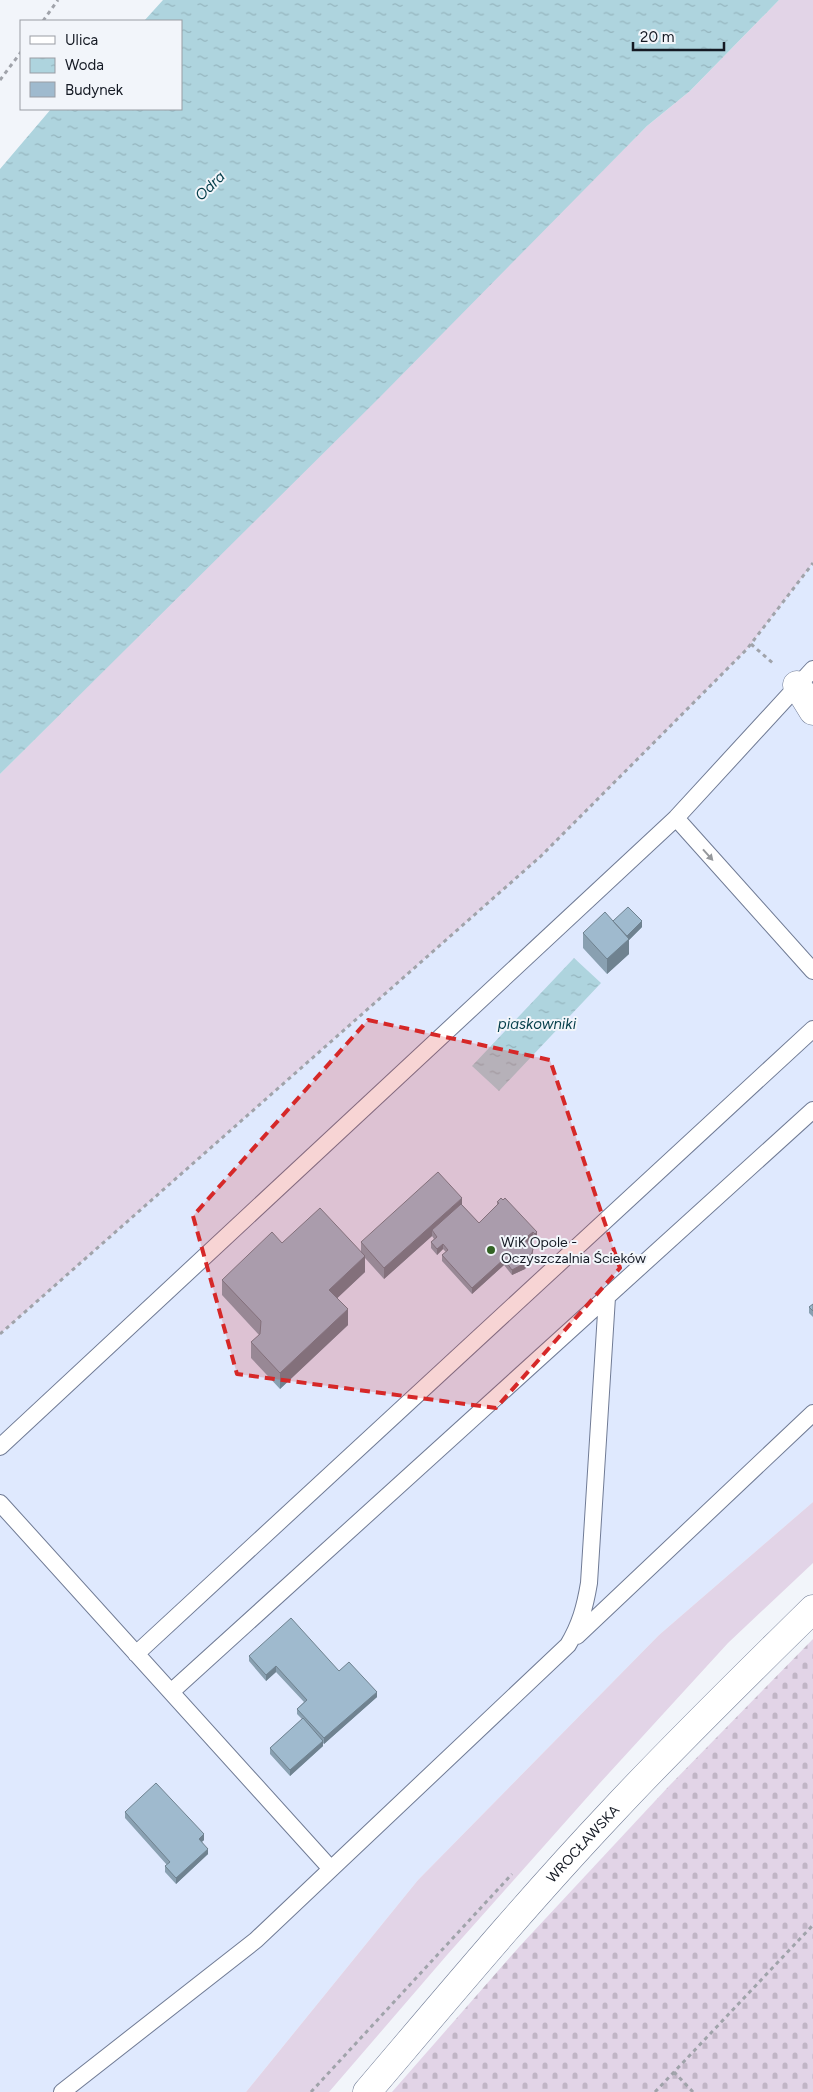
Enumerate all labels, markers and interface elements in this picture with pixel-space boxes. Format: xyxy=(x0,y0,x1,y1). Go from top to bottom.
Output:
legend xyxy=(20,20,182,110)
scale bar xyxy=(633,20,724,52)
text: 20 m xyxy=(640,28,674,46)
text: Ulica xyxy=(65,31,98,49)
text: Woda xyxy=(65,56,104,74)
text: Budynek xyxy=(65,81,124,99)
water label: Odra xyxy=(191,167,229,204)
one-way arrow xyxy=(702,848,714,860)
water label: piaskowniki xyxy=(498,1015,577,1033)
place label: WiK Opole - Oczyszczalnia Ścieków xyxy=(501,1234,646,1267)
marker: WiK Opole - Oczyszczalnia Ścieków xyxy=(485,1244,497,1256)
street label: WROCŁAWSKA xyxy=(543,1801,623,1886)

